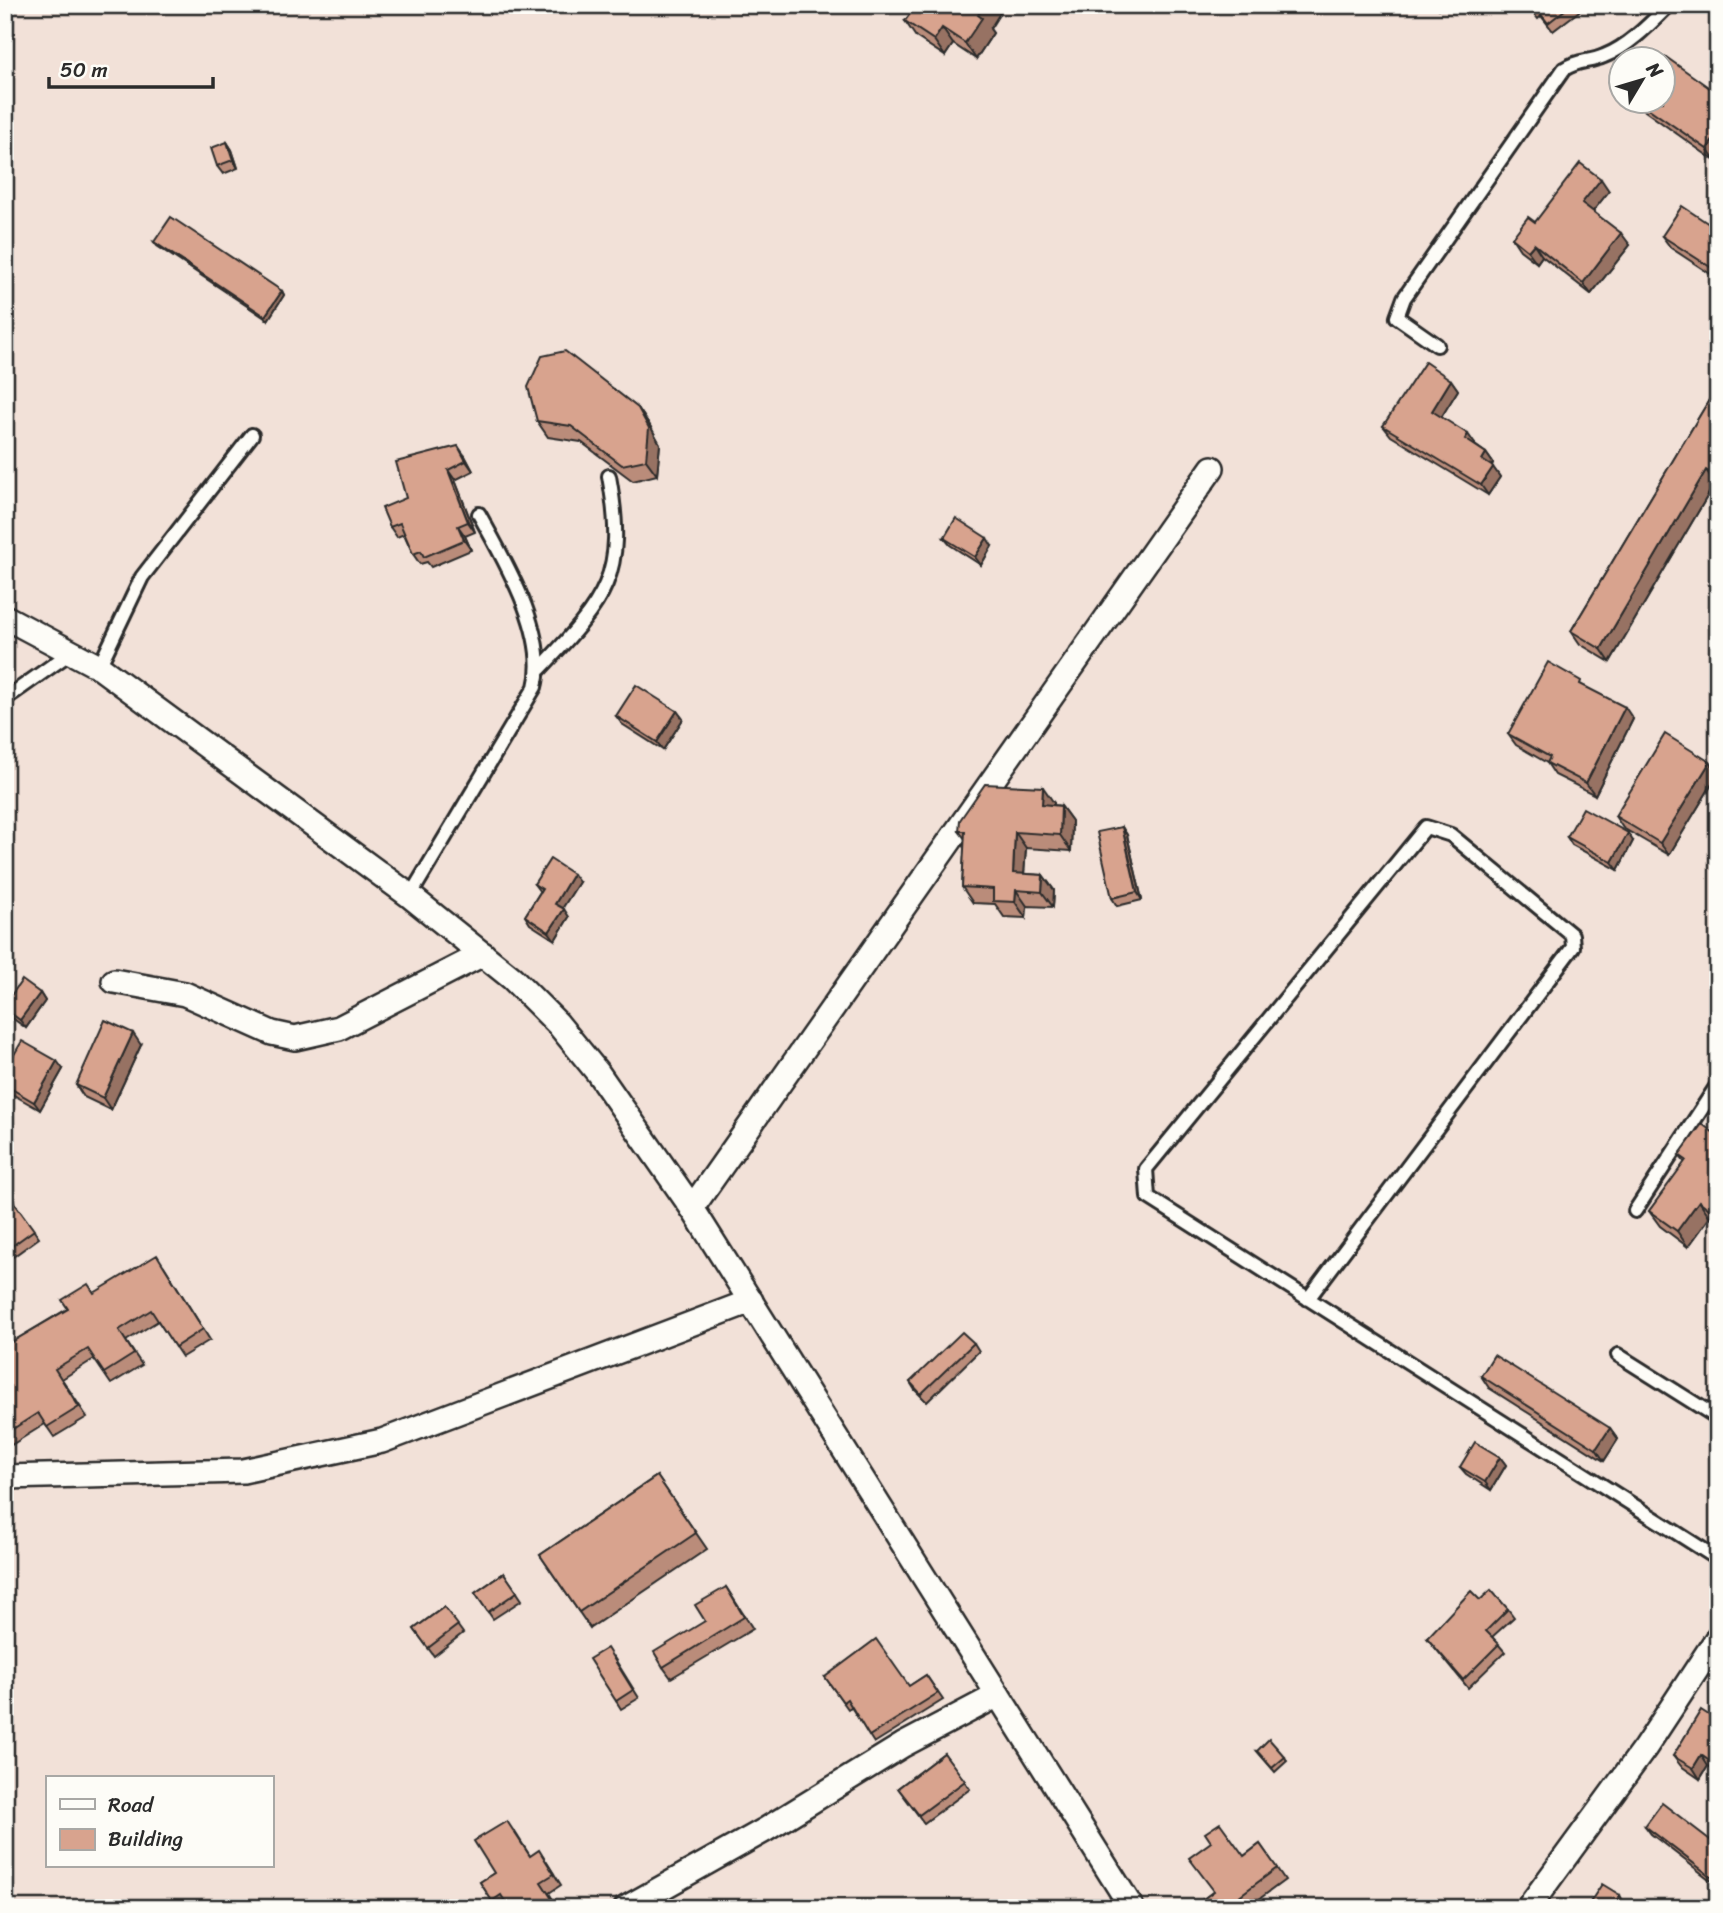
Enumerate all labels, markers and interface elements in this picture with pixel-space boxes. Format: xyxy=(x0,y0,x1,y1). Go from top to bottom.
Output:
scale bar xyxy=(49,46,214,90)
north arrow xyxy=(1608,46,1678,116)
text: 50 m xyxy=(60,51,108,89)
text: N xyxy=(1637,54,1673,86)
legend xyxy=(46,1776,273,1868)
text: Road xyxy=(108,1786,155,1824)
text: Building xyxy=(108,1820,184,1858)

